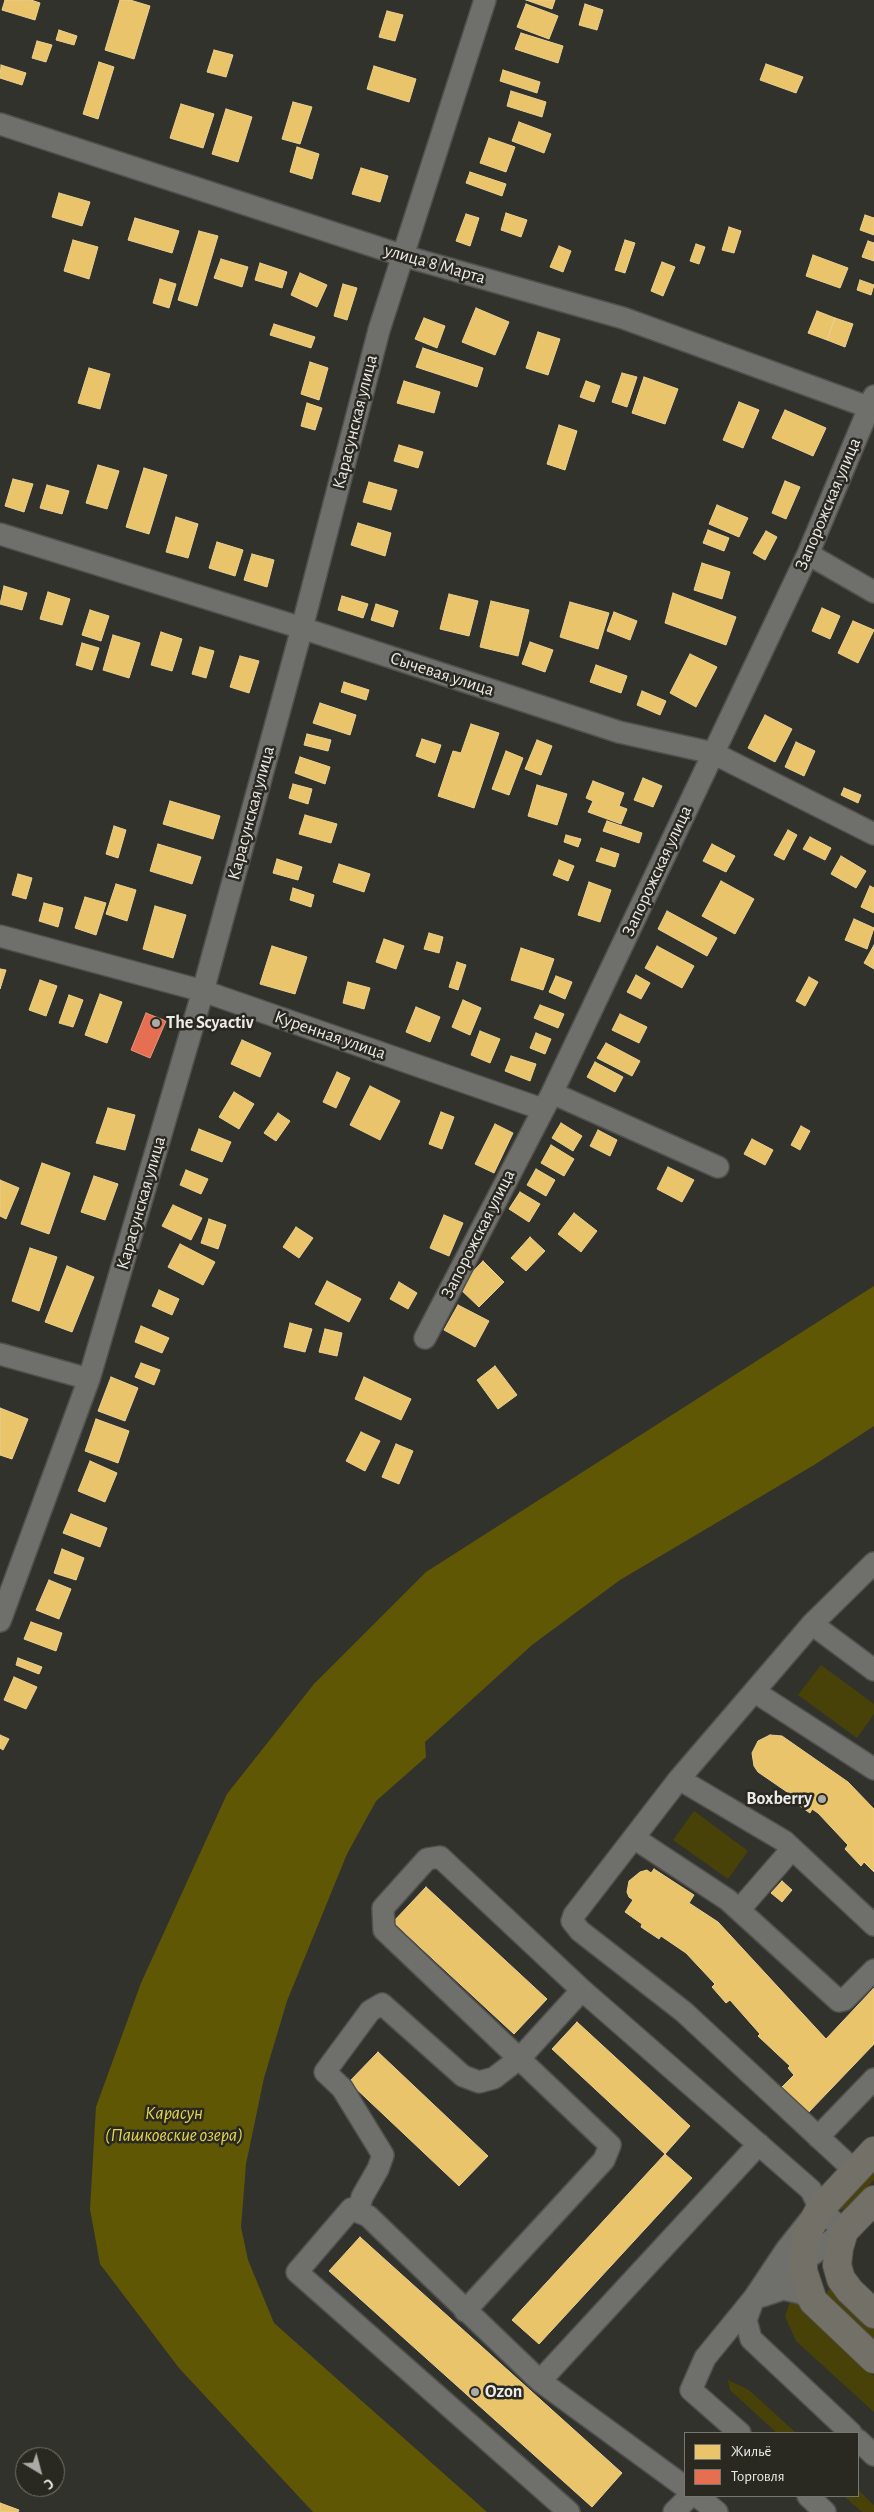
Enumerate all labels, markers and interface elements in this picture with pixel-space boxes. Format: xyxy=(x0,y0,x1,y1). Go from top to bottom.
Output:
street label: улица 8 Марта xyxy=(382,239,488,289)
street label: Карасунская улица xyxy=(328,353,382,491)
street label: Запорожская улица xyxy=(790,435,866,573)
street label: Сычевая улица xyxy=(387,647,497,701)
street label: Карасунская улица xyxy=(223,744,279,882)
street label: Запорожская улица xyxy=(617,802,697,940)
street label: Куренная улица xyxy=(271,1006,389,1064)
place label: The Scyactiv xyxy=(166,1012,254,1034)
marker: The Scyactiv xyxy=(150,1017,162,1029)
street label: Карасунская улица xyxy=(112,1134,170,1272)
street label: Запорожская улица xyxy=(436,1166,520,1302)
place label: Boxberry xyxy=(746,1788,812,1810)
marker: Boxberry xyxy=(816,1793,828,1805)
water label: Карасун (Пашковские озера) xyxy=(105,2102,243,2146)
place label: Ozon xyxy=(485,2381,522,2403)
marker: Ozon xyxy=(469,2386,481,2398)
legend xyxy=(684,2432,859,2497)
text: Жильё xyxy=(731,2444,771,2459)
north arrow xyxy=(15,2447,65,2497)
text: Торговля xyxy=(731,2469,785,2484)
text: С xyxy=(41,2475,56,2491)

